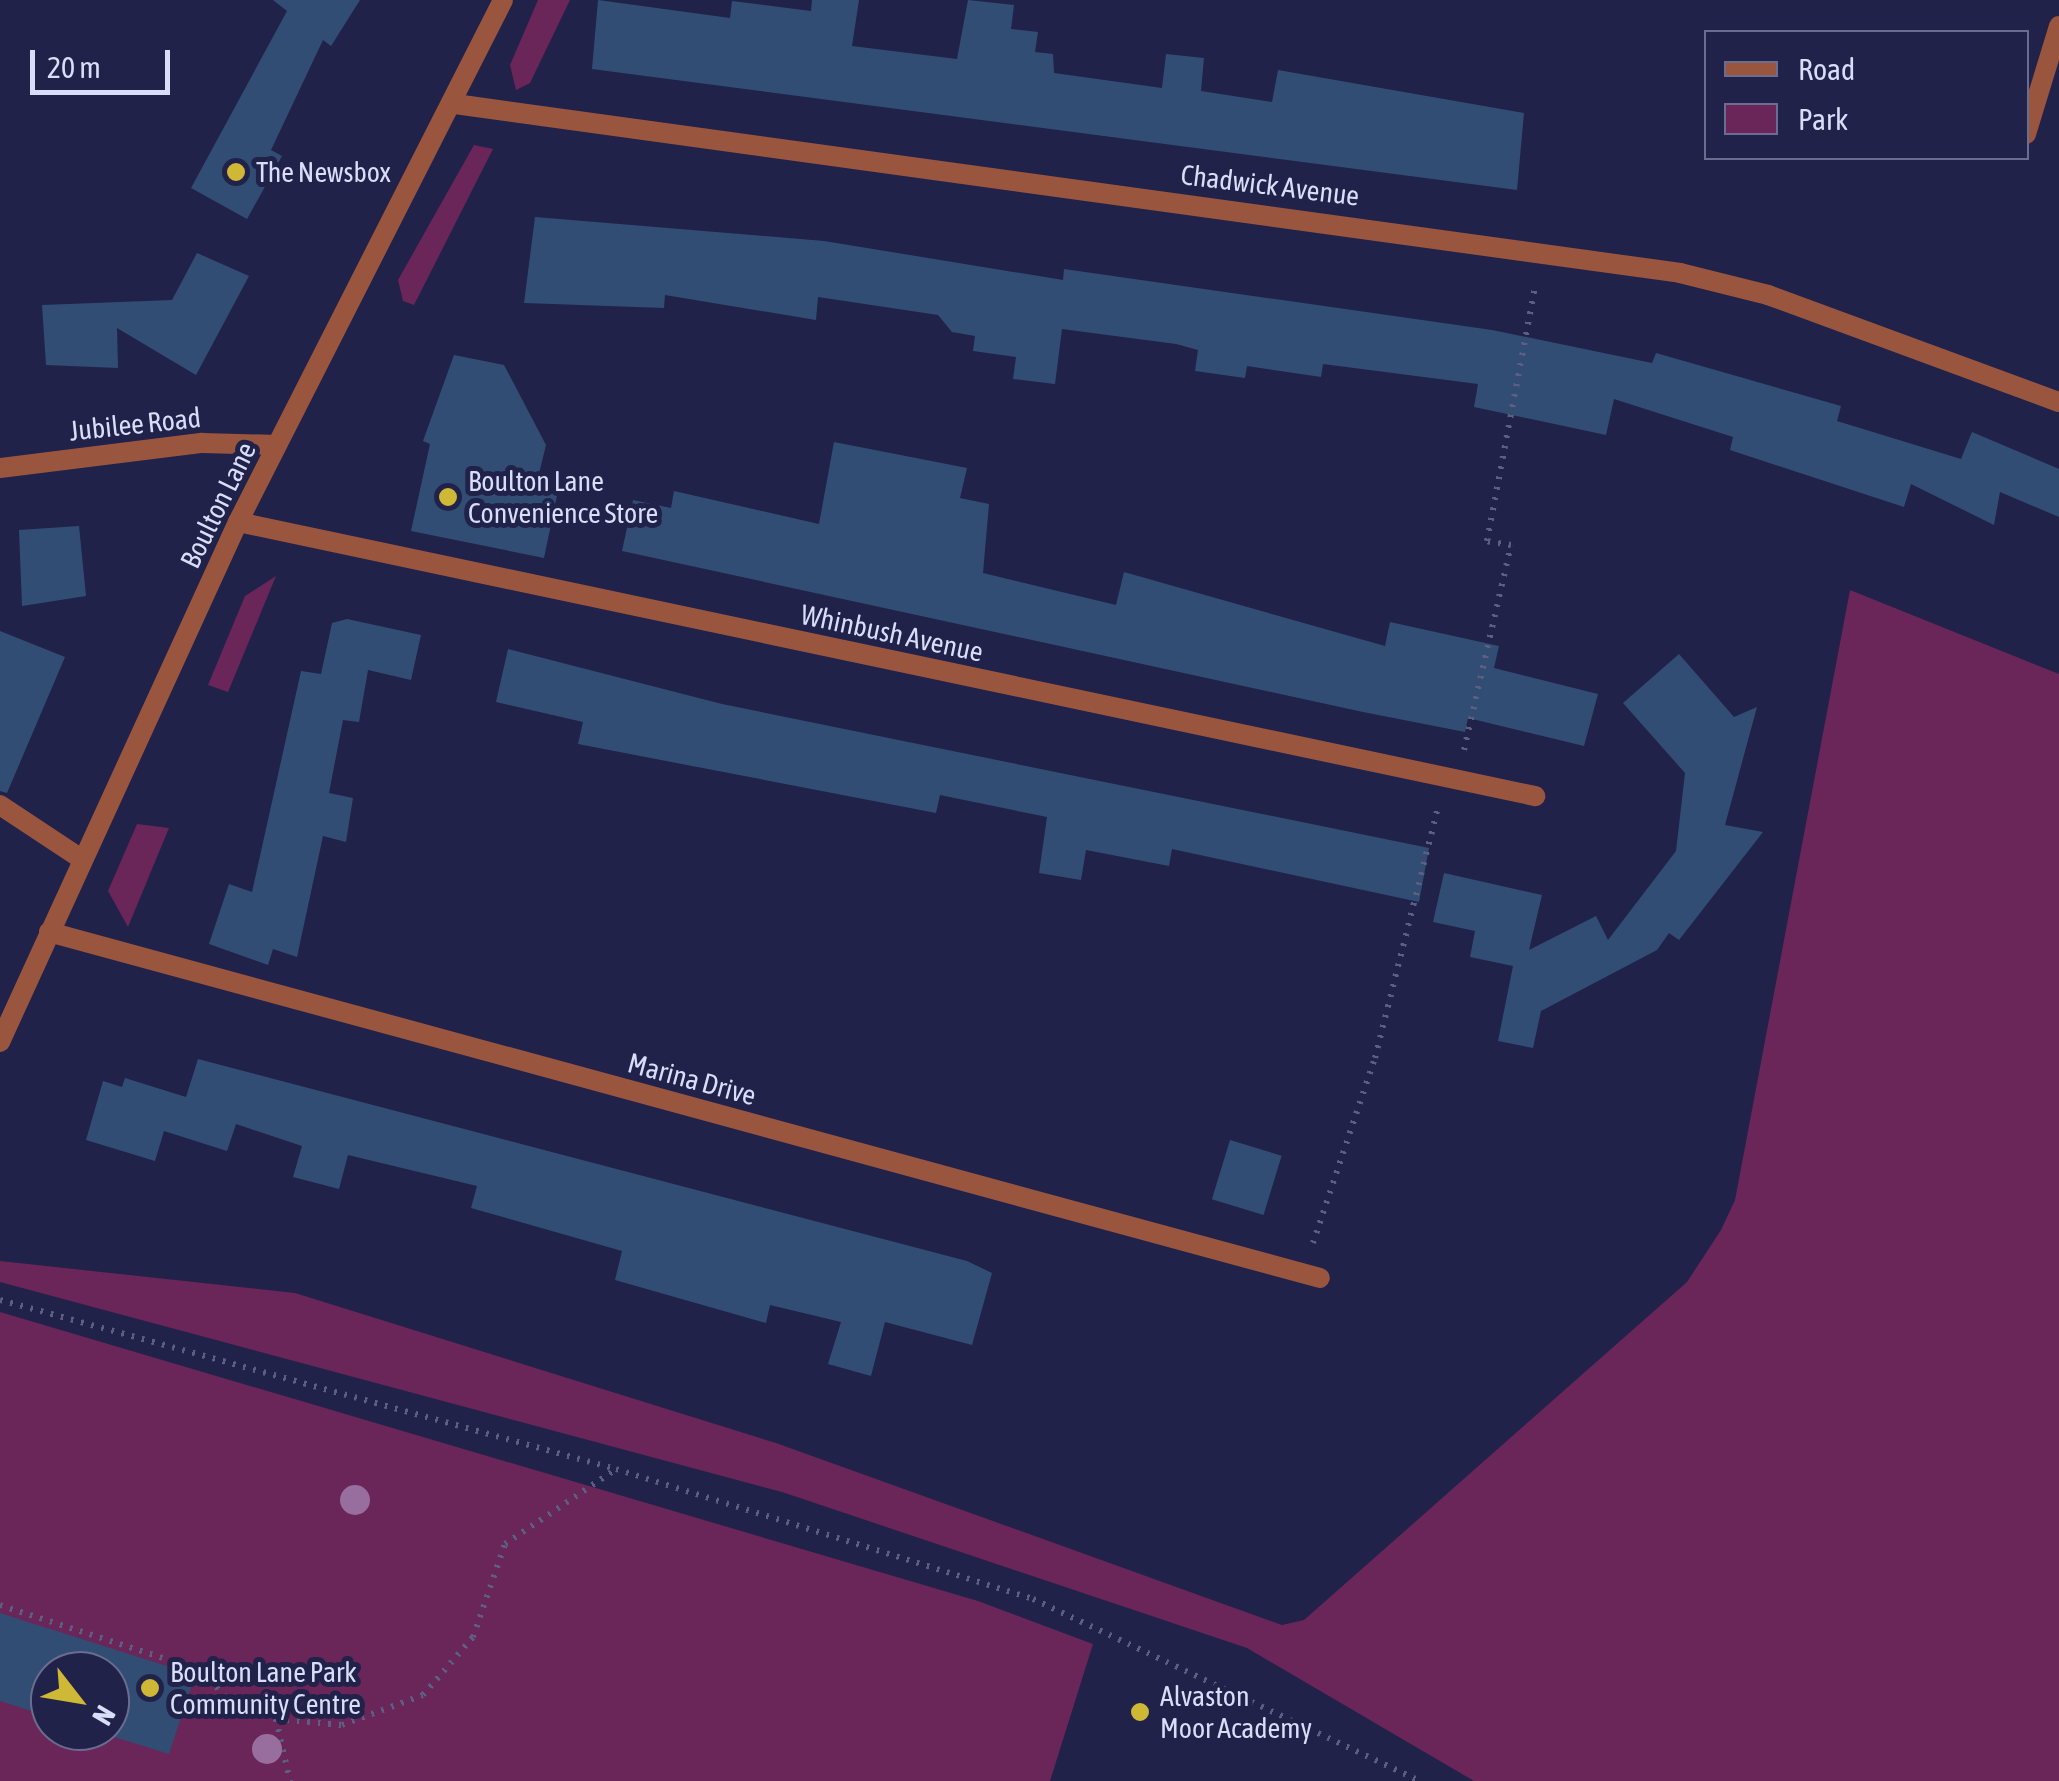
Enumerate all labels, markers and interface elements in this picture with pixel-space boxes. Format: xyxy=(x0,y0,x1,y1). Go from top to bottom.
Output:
scale bar xyxy=(35,30,175,92)
legend xyxy=(1704,30,2029,160)
text: 20 m xyxy=(47,50,101,84)
text: Road xyxy=(1798,52,1855,86)
text: Park xyxy=(1798,102,1848,136)
place label: The Newsbox xyxy=(256,155,391,189)
street label: Chadwick Avenue xyxy=(1179,157,1361,213)
marker: The Newsbox xyxy=(225,161,247,183)
street label: Jubilee Road xyxy=(68,400,202,448)
street label: Boulton Lane xyxy=(173,437,263,573)
place label: Boulton Lane Convenience Store xyxy=(468,464,658,530)
marker: Boulton Lane Convenience Store xyxy=(437,486,459,508)
street label: Whinbush Avenue xyxy=(798,597,986,669)
street label: Marina Drive xyxy=(624,1046,760,1112)
north arrow xyxy=(30,1651,130,1751)
place label: Boulton Lane Park Community Centre xyxy=(170,1655,361,1721)
marker: Boulton Lane Park Community Centre xyxy=(139,1677,161,1699)
place label: Alvaston Moor Academy xyxy=(1160,1679,1312,1745)
text: N xyxy=(86,1700,122,1731)
marker: Alvaston Moor Academy xyxy=(1129,1701,1151,1723)

